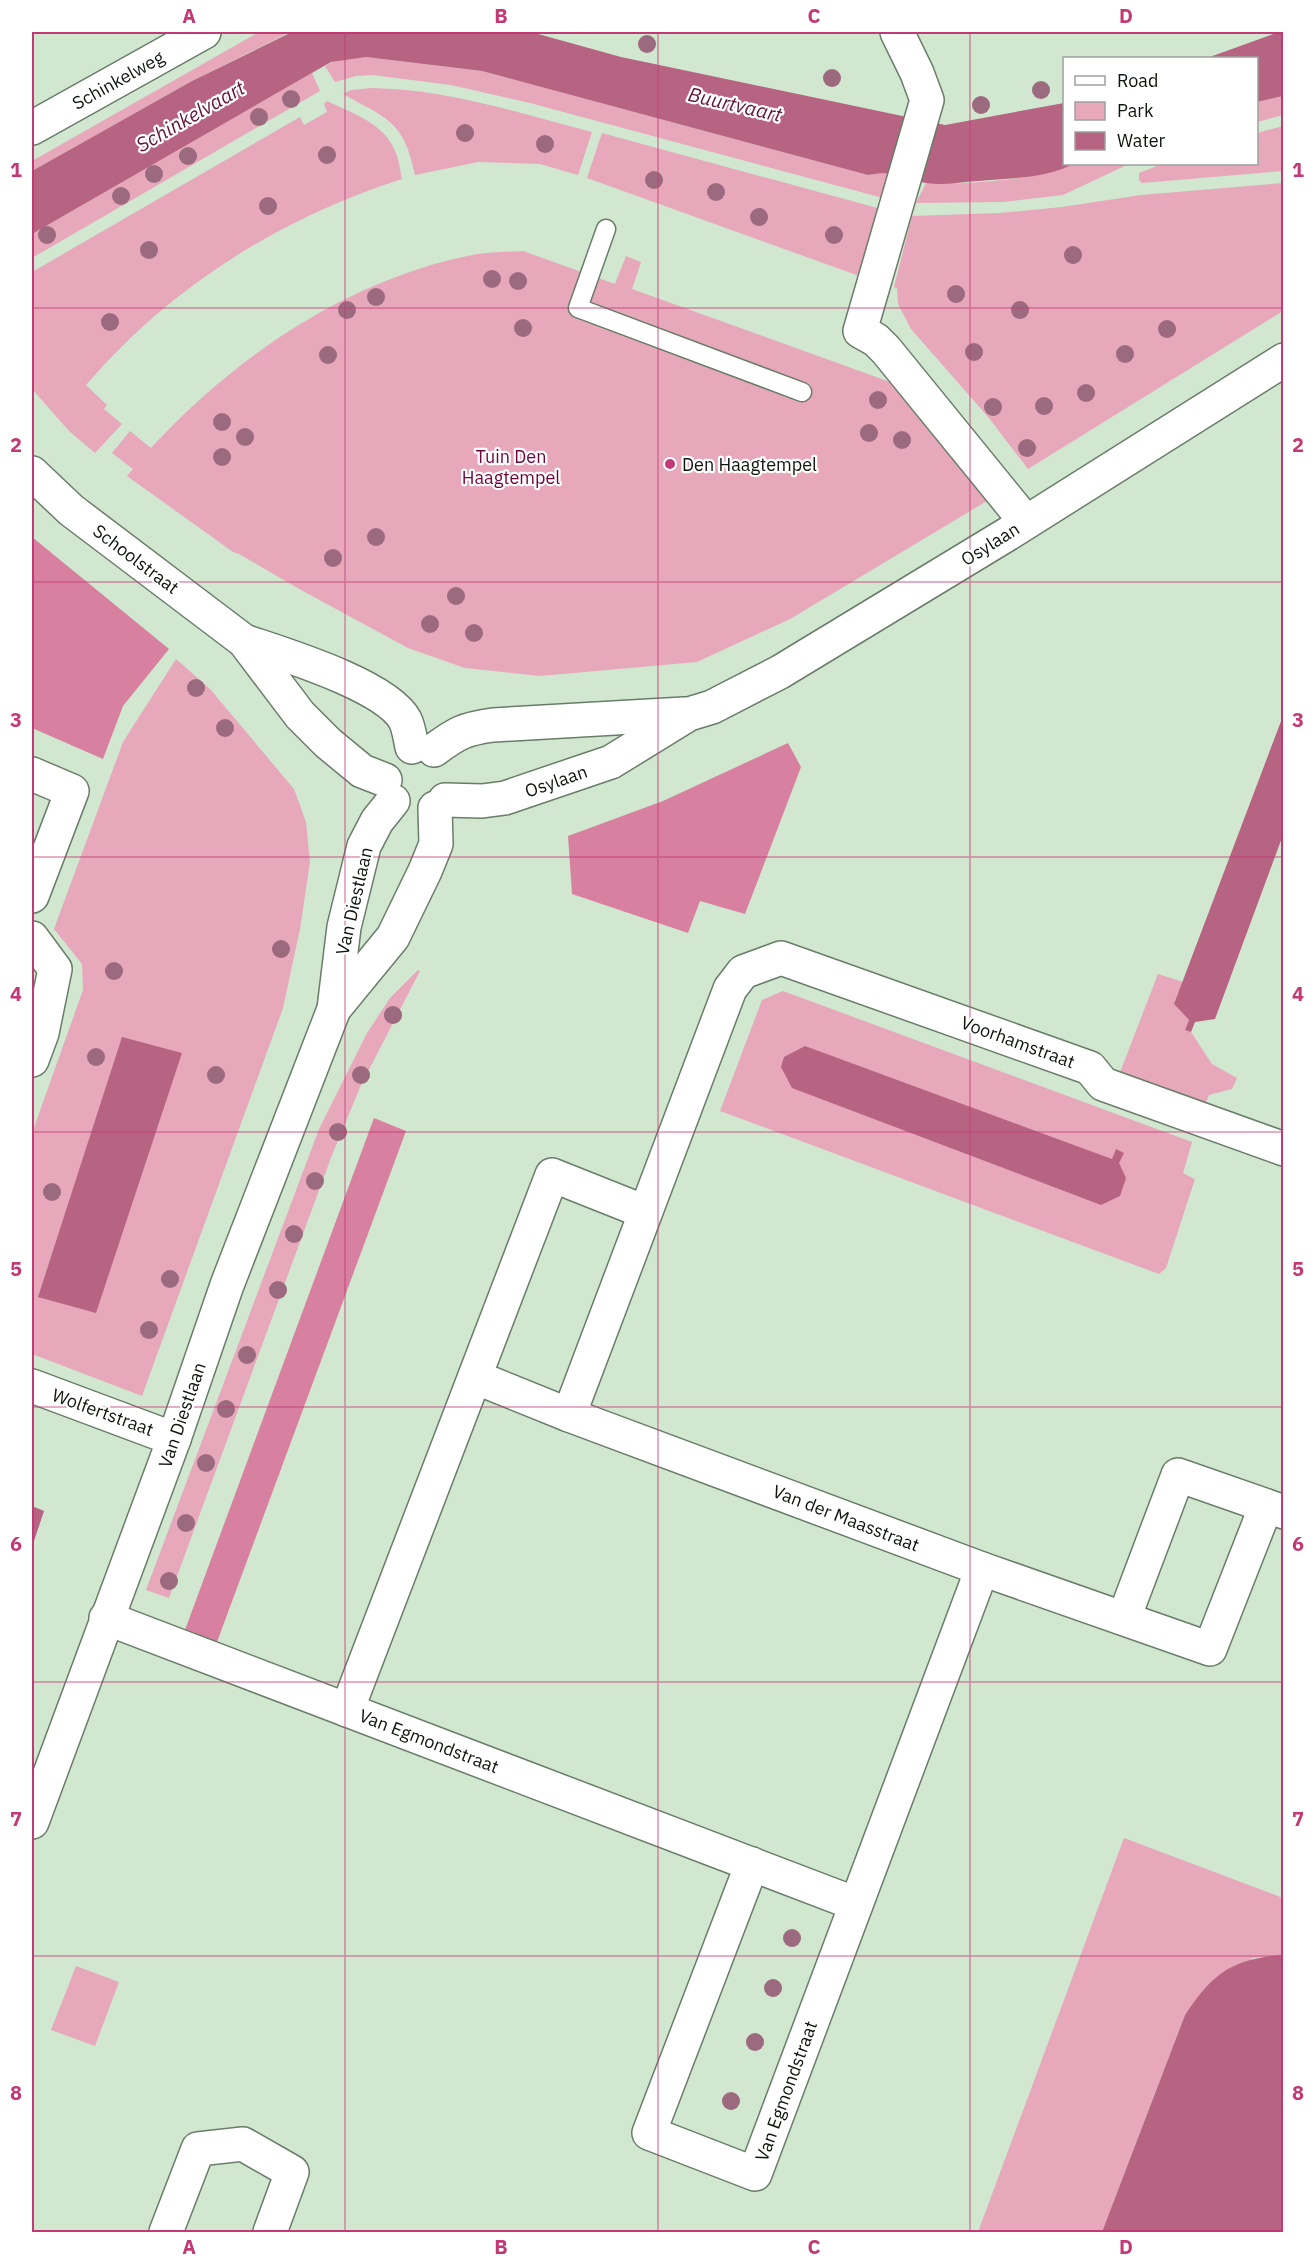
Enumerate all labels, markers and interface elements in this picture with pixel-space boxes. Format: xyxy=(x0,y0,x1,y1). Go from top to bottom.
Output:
text: A xyxy=(182,2,196,29)
text: B xyxy=(494,2,508,29)
text: C xyxy=(807,2,821,29)
text: D xyxy=(1119,2,1133,29)
street label: Schinkelweg xyxy=(68,45,168,115)
legend xyxy=(1063,57,1258,165)
text: Road xyxy=(1117,69,1158,92)
water label: Schinkelvaart xyxy=(131,74,250,158)
water label: Buurtvaart xyxy=(686,80,785,128)
text: Park xyxy=(1117,99,1154,122)
text: Water xyxy=(1117,129,1166,152)
text: 1 xyxy=(10,156,22,183)
text: 1 xyxy=(1292,156,1304,183)
text: 2 xyxy=(10,431,22,458)
text: 2 xyxy=(1292,431,1304,458)
park label: Tuin Den Haagtempel xyxy=(462,445,560,489)
place label: Den Haagtempel xyxy=(682,453,817,476)
marker: Den Haagtempel xyxy=(663,457,677,471)
street label: Osylaan xyxy=(957,517,1023,571)
street label: Schoolstraat xyxy=(88,519,184,599)
text: 3 xyxy=(10,706,22,733)
text: 3 xyxy=(1292,706,1304,733)
street label: Osylaan xyxy=(522,760,590,802)
street label: Van Diestlaan xyxy=(330,845,378,957)
text: 4 xyxy=(10,980,22,1007)
text: 4 xyxy=(1292,980,1304,1007)
street label: Voorhamstraat xyxy=(958,1011,1078,1073)
text: 5 xyxy=(10,1255,22,1282)
text: 5 xyxy=(1292,1255,1304,1282)
street label: Van Diestlaan xyxy=(153,1359,211,1471)
street label: Wolfertstraat xyxy=(49,1383,157,1441)
street label: Van der Maasstraat xyxy=(769,1479,923,1557)
text: 6 xyxy=(10,1530,22,1557)
text: 6 xyxy=(1292,1530,1304,1557)
street label: Van Egmondstraat xyxy=(356,1704,502,1778)
text: 7 xyxy=(10,1805,22,1832)
text: 7 xyxy=(1292,1805,1304,1832)
street label: Van Egmondstraat xyxy=(750,2018,822,2164)
text: 8 xyxy=(10,2079,22,2106)
text: 8 xyxy=(1292,2079,1304,2106)
text: A xyxy=(182,2233,196,2260)
text: B xyxy=(494,2233,508,2260)
text: C xyxy=(807,2233,821,2260)
text: D xyxy=(1119,2233,1133,2260)

